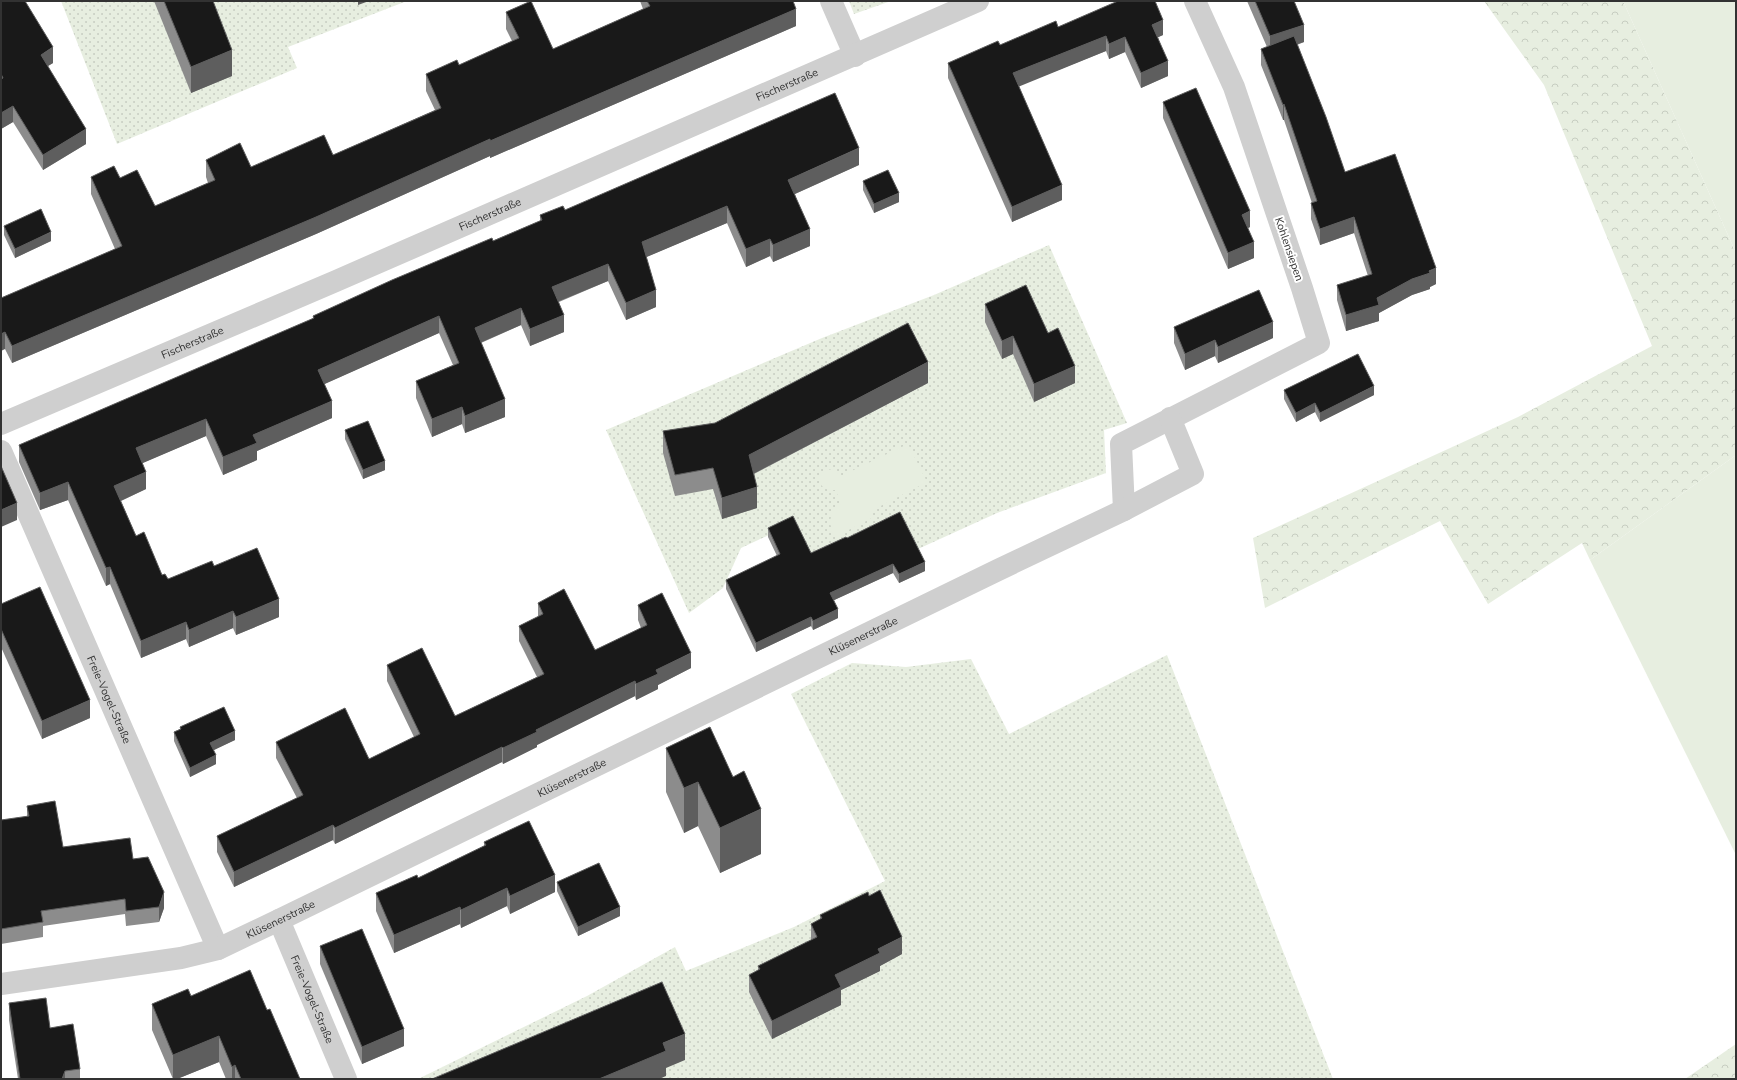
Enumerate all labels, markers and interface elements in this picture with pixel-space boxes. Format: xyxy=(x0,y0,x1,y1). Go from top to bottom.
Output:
street label: Fischerstraße xyxy=(753,64,820,105)
street label: Fischerstraße xyxy=(456,194,523,234)
street label: Kohlensiepen xyxy=(1271,215,1307,283)
street label: Fischerstraße xyxy=(159,322,226,362)
street label: Klüsenerstraße xyxy=(826,613,900,659)
street label: Freie-Vogel-Straße xyxy=(84,653,135,746)
street label: Klüsenerstraße xyxy=(535,754,609,801)
street label: Klüsenerstraße xyxy=(243,896,317,942)
street label: Freie-Vogel-Straße xyxy=(287,953,338,1046)

